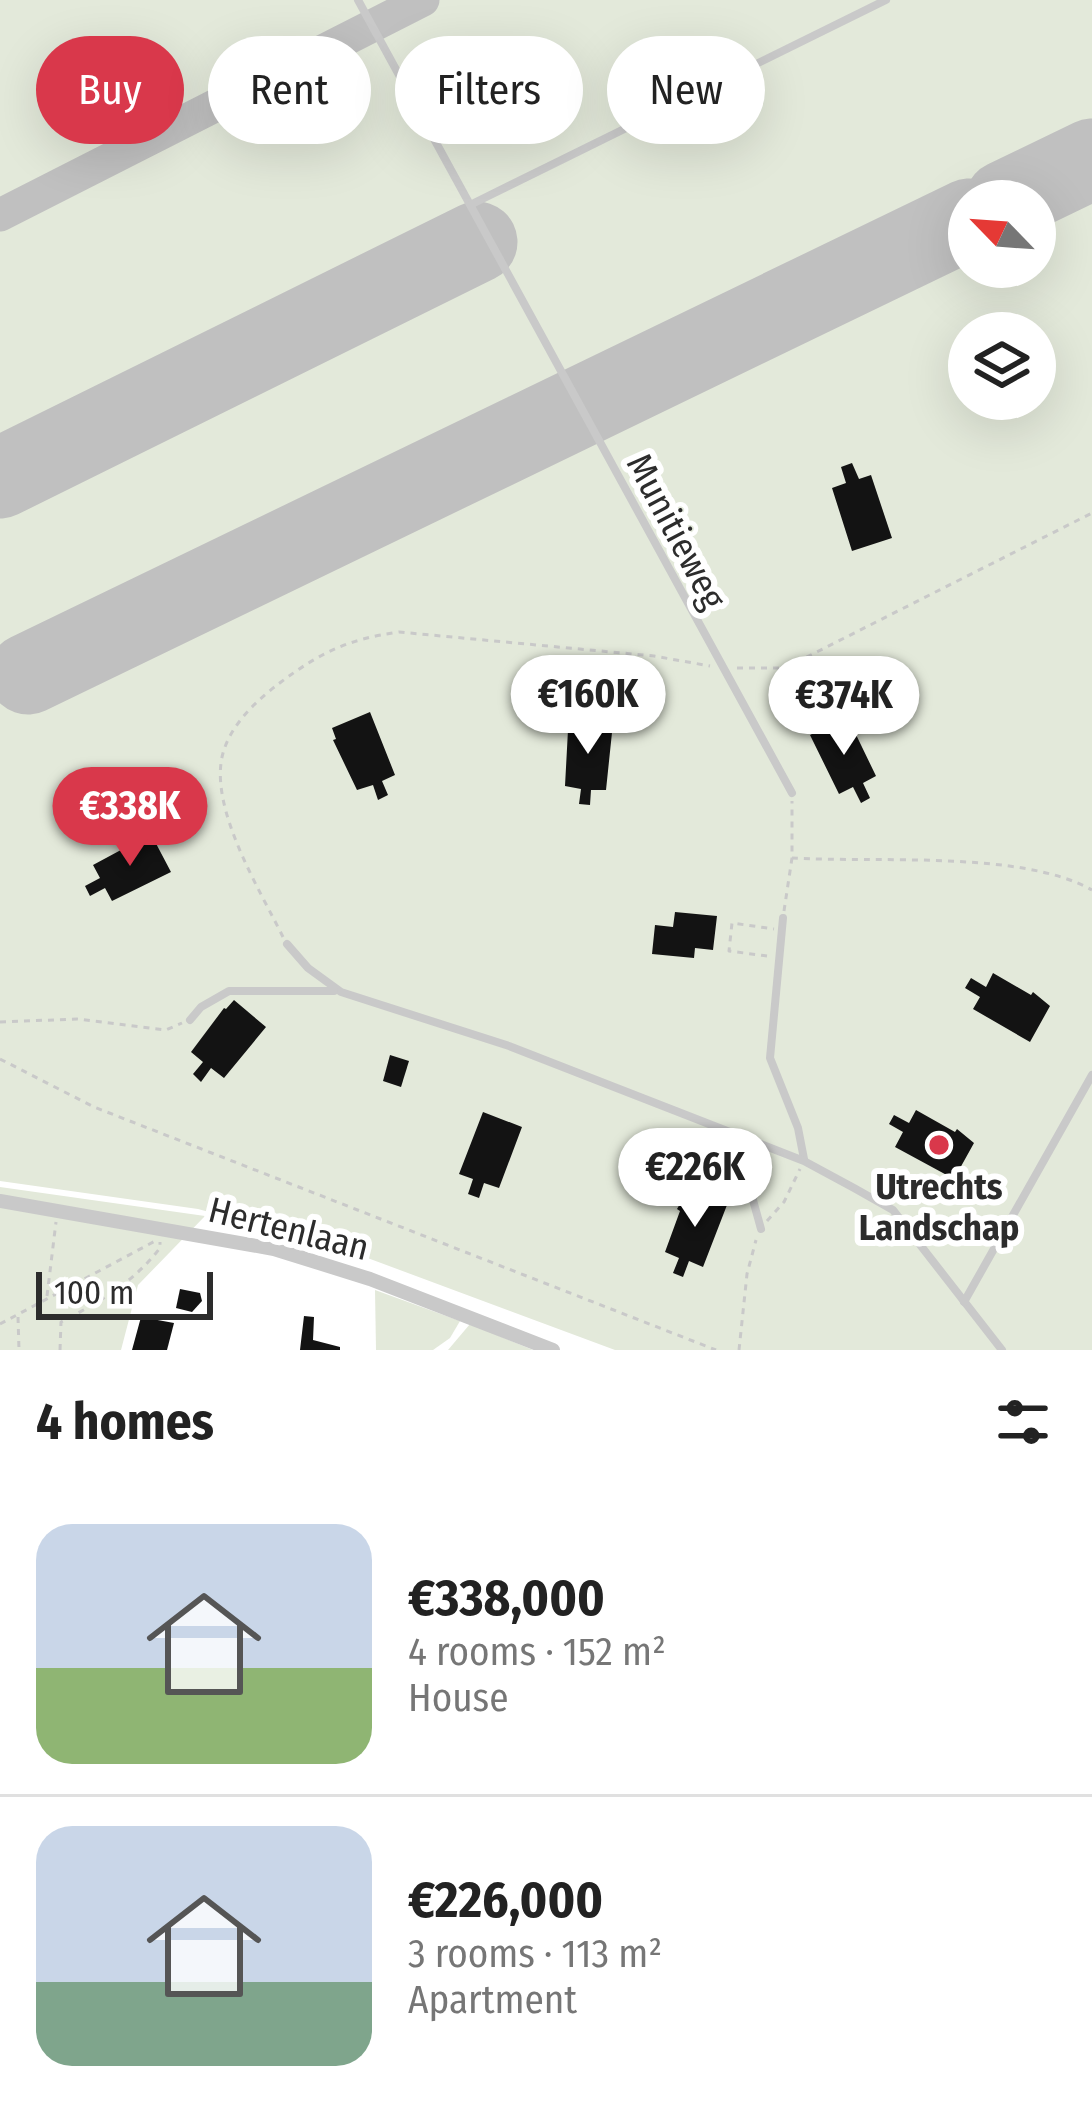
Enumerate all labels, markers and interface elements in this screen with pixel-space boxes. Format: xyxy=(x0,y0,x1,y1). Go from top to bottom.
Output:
chip: Buy xyxy=(36,36,184,144)
chip: Rent xyxy=(208,36,371,144)
chip: Filters xyxy=(395,36,583,144)
chip: New xyxy=(607,36,765,144)
north arrow xyxy=(948,180,1056,288)
map controls xyxy=(948,180,1056,420)
button: layers xyxy=(948,312,1056,420)
street label: Munitieweg xyxy=(617,446,735,617)
pin: €160K xyxy=(504,655,672,757)
pin: €374K xyxy=(760,656,928,758)
text: €160K xyxy=(538,671,638,717)
text: €374K xyxy=(795,672,893,718)
pin: €338K xyxy=(46,767,214,869)
text: €338K xyxy=(79,783,181,829)
pin: €226K xyxy=(611,1128,779,1230)
marker: Utrechts Landschap xyxy=(926,1132,952,1158)
text: €226K xyxy=(645,1144,745,1190)
place label: Utrechts Landschap xyxy=(859,1165,1019,1250)
street label: Hertenlaan xyxy=(204,1188,373,1270)
scale bar xyxy=(36,1266,213,1319)
text: 100 m xyxy=(54,1273,134,1313)
icon: filters xyxy=(990,1389,1056,1455)
text: 4 homes xyxy=(36,1391,214,1453)
text: €338,000 xyxy=(408,1567,605,1629)
icon: home xyxy=(132,1572,276,1716)
text: 4 rooms · 152 m² xyxy=(408,1629,666,1675)
text: House xyxy=(408,1675,508,1721)
text: €226,000 xyxy=(408,1869,603,1931)
icon: home xyxy=(132,1874,276,2018)
text: 3 rooms · 113 m² xyxy=(408,1931,662,1977)
text: Apartment xyxy=(408,1977,577,2023)

